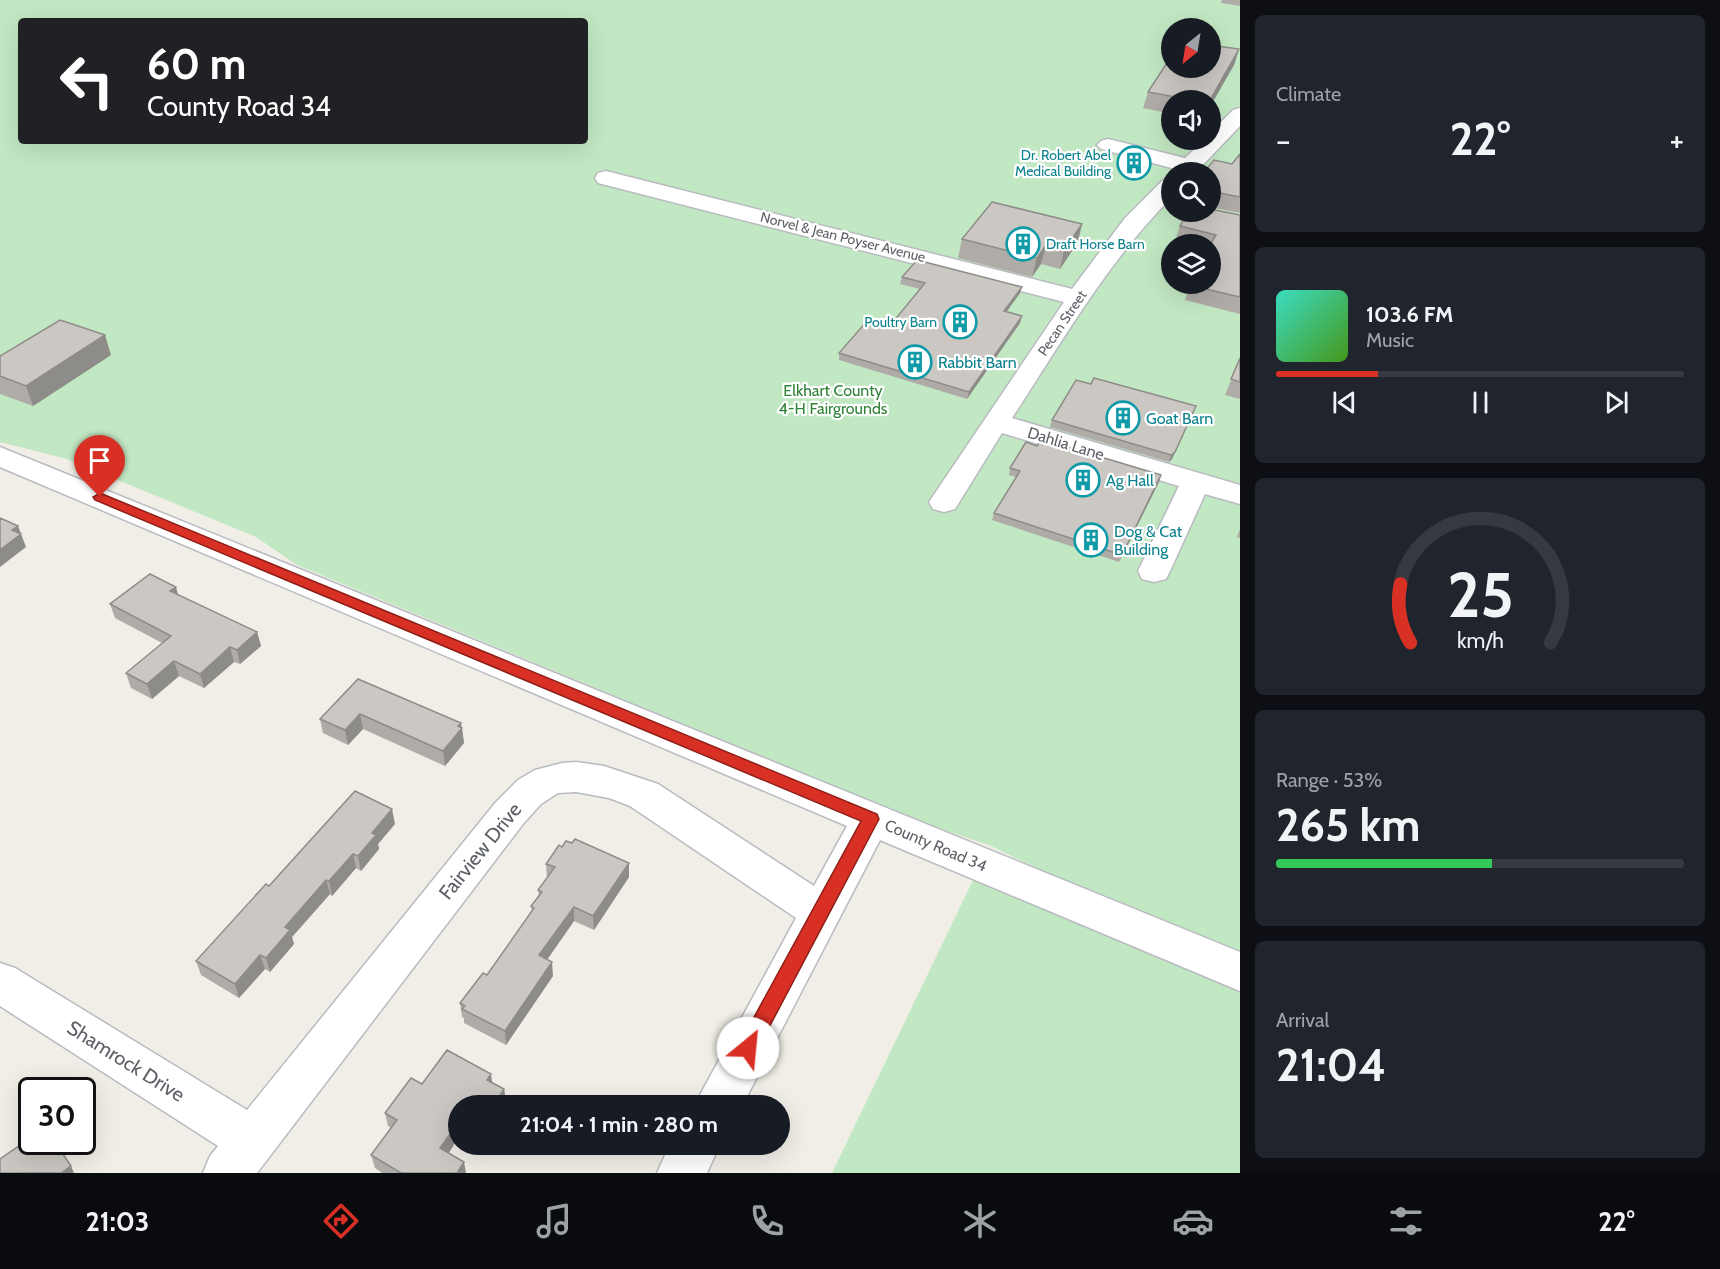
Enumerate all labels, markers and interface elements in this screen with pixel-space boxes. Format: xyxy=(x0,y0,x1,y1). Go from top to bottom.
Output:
north arrow xyxy=(1161,18,1221,78)
map controls xyxy=(1161,18,1221,294)
text: 60 m xyxy=(147,38,246,90)
icon: left xyxy=(48,42,126,120)
text: Climate xyxy=(1276,82,1341,106)
text: County Road 34 xyxy=(147,90,331,123)
button: sound xyxy=(1161,90,1221,150)
text: 22° xyxy=(1450,112,1510,166)
text: − xyxy=(1276,120,1291,160)
text: + xyxy=(1669,120,1684,160)
building icon: Dr. Robert Abel Medical Building xyxy=(1116,145,1152,181)
place label: Dr. Robert Abel Medical Building xyxy=(1015,146,1112,180)
button: search xyxy=(1161,162,1221,222)
street label: Norvel & Jean Poyser Avenue xyxy=(759,208,927,266)
building icon: Draft Horse Barn xyxy=(1005,226,1041,262)
button: layers xyxy=(1161,234,1221,294)
place label: Draft Horse Barn xyxy=(1046,235,1145,253)
street label: Pecan Street xyxy=(1034,287,1091,359)
text: 103.6 FM xyxy=(1366,301,1453,328)
building icon: Poultry Barn xyxy=(942,304,978,340)
place label: Poultry Barn xyxy=(864,313,937,331)
text: Music xyxy=(1366,328,1414,352)
building icon: Rabbit Barn xyxy=(897,344,933,380)
place label: Rabbit Barn xyxy=(938,353,1017,372)
park label: Elkhart County 4-H Fairgrounds xyxy=(779,381,888,418)
icon: previous xyxy=(1328,386,1361,419)
icon: pause xyxy=(1464,386,1497,419)
icon: next xyxy=(1600,386,1633,419)
building icon: Goat Barn xyxy=(1105,400,1141,436)
place label: Goat Barn xyxy=(1146,409,1213,428)
street label: Dahlia Lane xyxy=(1025,423,1106,464)
pin xyxy=(74,435,125,497)
icon: arrive xyxy=(83,444,116,477)
building icon: Ag Hall xyxy=(1065,462,1101,498)
place label: Ag Hall xyxy=(1106,471,1154,490)
building icon: Dog & Cat Building xyxy=(1073,522,1109,558)
place label: Dog & Cat Building xyxy=(1114,522,1183,559)
text: 25 xyxy=(1447,558,1513,634)
text: km/h xyxy=(1457,628,1503,654)
text: Range · 53% xyxy=(1276,768,1382,792)
street label: Fairview Drive xyxy=(434,798,526,904)
text: 265 km xyxy=(1276,798,1420,852)
street label: County Road 34 xyxy=(882,815,990,875)
text: Arrival xyxy=(1276,1008,1329,1032)
street label: Shamrock Drive xyxy=(63,1015,189,1107)
position arrow xyxy=(716,1016,780,1080)
text: 21:04 xyxy=(1276,1038,1386,1092)
speed limit sign: 30 xyxy=(18,1077,96,1155)
text: 21:04 · 1 min · 280 m xyxy=(520,1111,718,1138)
icon: directions xyxy=(320,1200,362,1242)
icon: music xyxy=(533,1200,575,1242)
icon: phone xyxy=(746,1200,788,1242)
icon: climate xyxy=(959,1200,1001,1242)
icon: car xyxy=(1172,1200,1214,1242)
icon: filters xyxy=(1385,1200,1427,1242)
text: 21:03 xyxy=(85,1205,149,1238)
text: 22° xyxy=(1598,1205,1635,1238)

